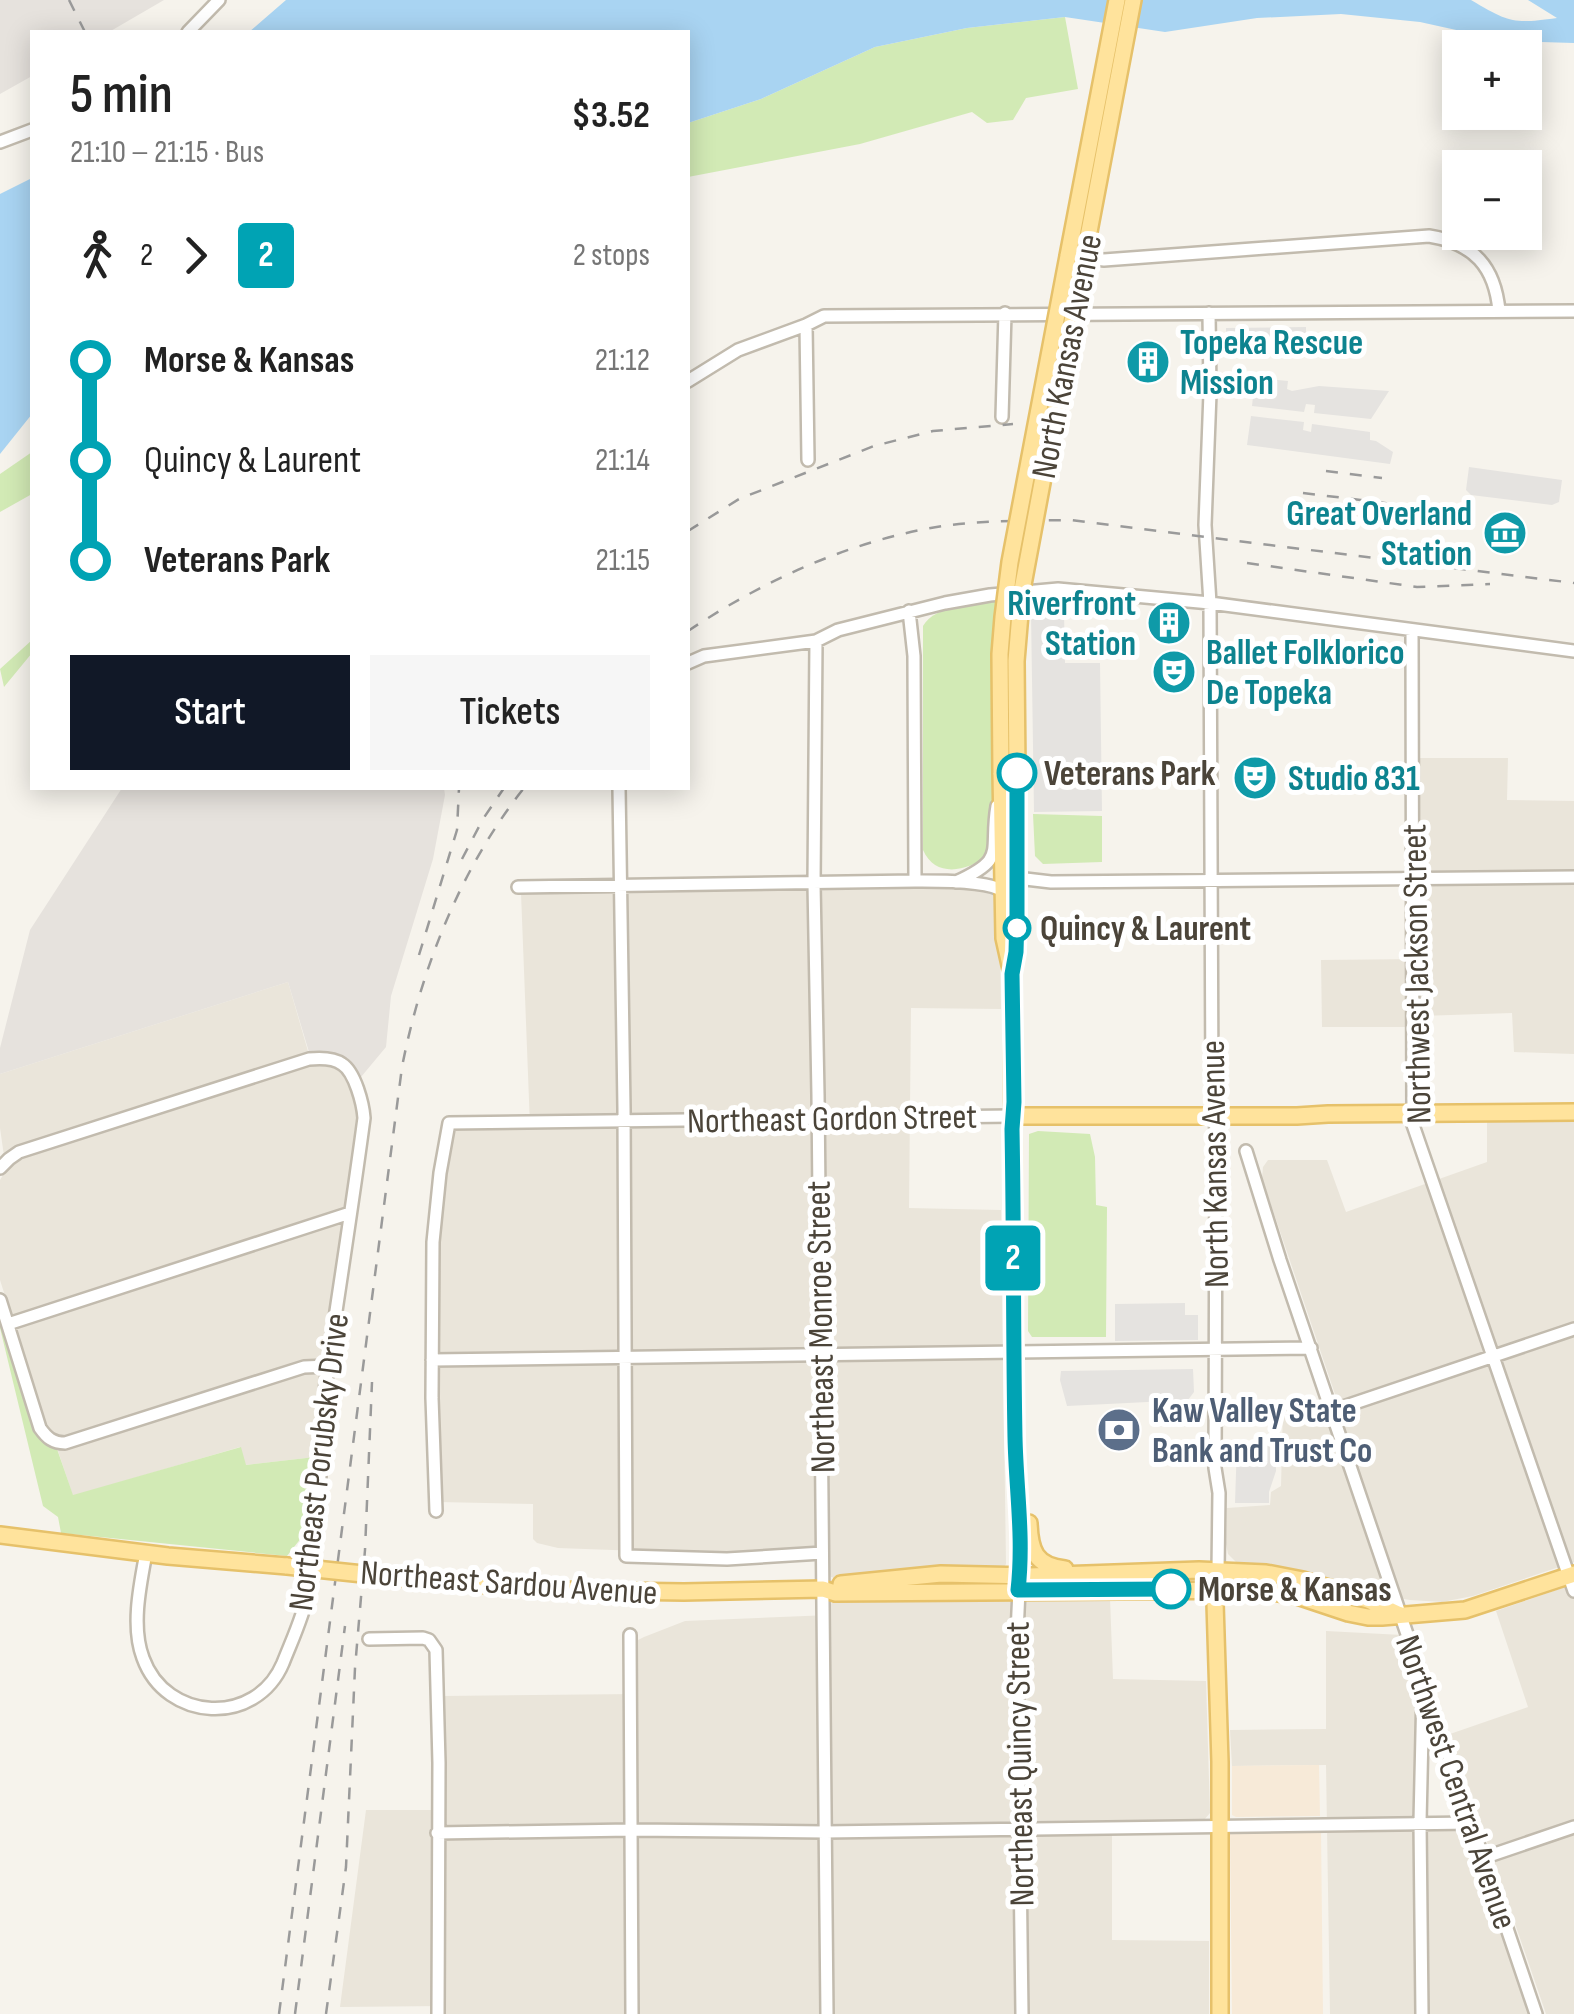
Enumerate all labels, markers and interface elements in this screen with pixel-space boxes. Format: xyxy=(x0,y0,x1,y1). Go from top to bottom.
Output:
map controls xyxy=(1442,30,1542,250)
button: + xyxy=(1442,30,1542,130)
text: 5 min xyxy=(70,62,173,129)
text: $3.52 xyxy=(572,93,650,138)
text: 21:10 – 21:15 · Bus xyxy=(70,133,264,172)
button: − xyxy=(1442,150,1542,250)
icon: walk xyxy=(70,228,125,283)
icon: forward xyxy=(168,228,223,283)
street label: North Kansas Avenue xyxy=(1023,231,1112,482)
text: 2 xyxy=(258,234,274,277)
text: 2 xyxy=(140,236,153,275)
text: 2 stops xyxy=(573,236,650,275)
place label: Topeka Rescue Mission xyxy=(1180,322,1363,405)
text: Morse & Kansas xyxy=(144,338,354,383)
building icon: Topeka Rescue Mission xyxy=(1125,339,1171,385)
text: 21:12 xyxy=(595,341,650,380)
text: Quincy & Laurent xyxy=(144,438,361,483)
text: 21:14 xyxy=(595,441,650,480)
place label: Great Overland Station xyxy=(1286,493,1472,576)
museum icon: Great Overland Station xyxy=(1482,510,1528,556)
text: Veterans Park xyxy=(144,538,330,583)
text: 21:15 xyxy=(595,541,650,580)
place label: Riverfront Station xyxy=(1007,583,1136,666)
building icon: Riverfront Station xyxy=(1146,600,1192,646)
place label: Ballet Folklorico De Topeka xyxy=(1206,632,1404,715)
theatre icon: Ballet Folklorico De Topeka xyxy=(1151,649,1197,695)
button: Start xyxy=(70,655,350,770)
button: Tickets xyxy=(370,655,650,770)
place label: Veterans Park xyxy=(1044,753,1216,796)
marker: Veterans Park xyxy=(998,754,1036,792)
theatre icon: Studio 831 xyxy=(1232,755,1278,801)
place label: Studio 831 xyxy=(1288,758,1420,801)
street label: Northwest Jackson Street xyxy=(1393,824,1442,1124)
place label: Quincy & Laurent xyxy=(1040,908,1251,951)
marker: Quincy & Laurent xyxy=(1004,915,1030,941)
street label: North Kansas Avenue xyxy=(1192,1040,1239,1288)
street label: Northeast Gordon Street xyxy=(687,1095,977,1144)
street label: Northeast Monroe Street xyxy=(797,1180,846,1474)
line badge: 2 xyxy=(980,1226,1046,1290)
text: 2 xyxy=(1005,1237,1021,1280)
street label: Northeast Porubsky Drive xyxy=(280,1311,359,1613)
place label: Kaw Valley State Bank and Trust Co xyxy=(1152,1390,1372,1473)
bank icon: Kaw Valley State Bank and Trust Co xyxy=(1096,1407,1142,1453)
street label: Northeast Sardou Avenue xyxy=(359,1552,659,1615)
place label: Morse & Kansas xyxy=(1198,1569,1392,1612)
marker: Morse & Kansas xyxy=(1152,1570,1190,1608)
street label: Northeast Quincy Street xyxy=(997,1621,1044,1907)
street label: Northwest Central Avenue xyxy=(1385,1630,1526,1935)

